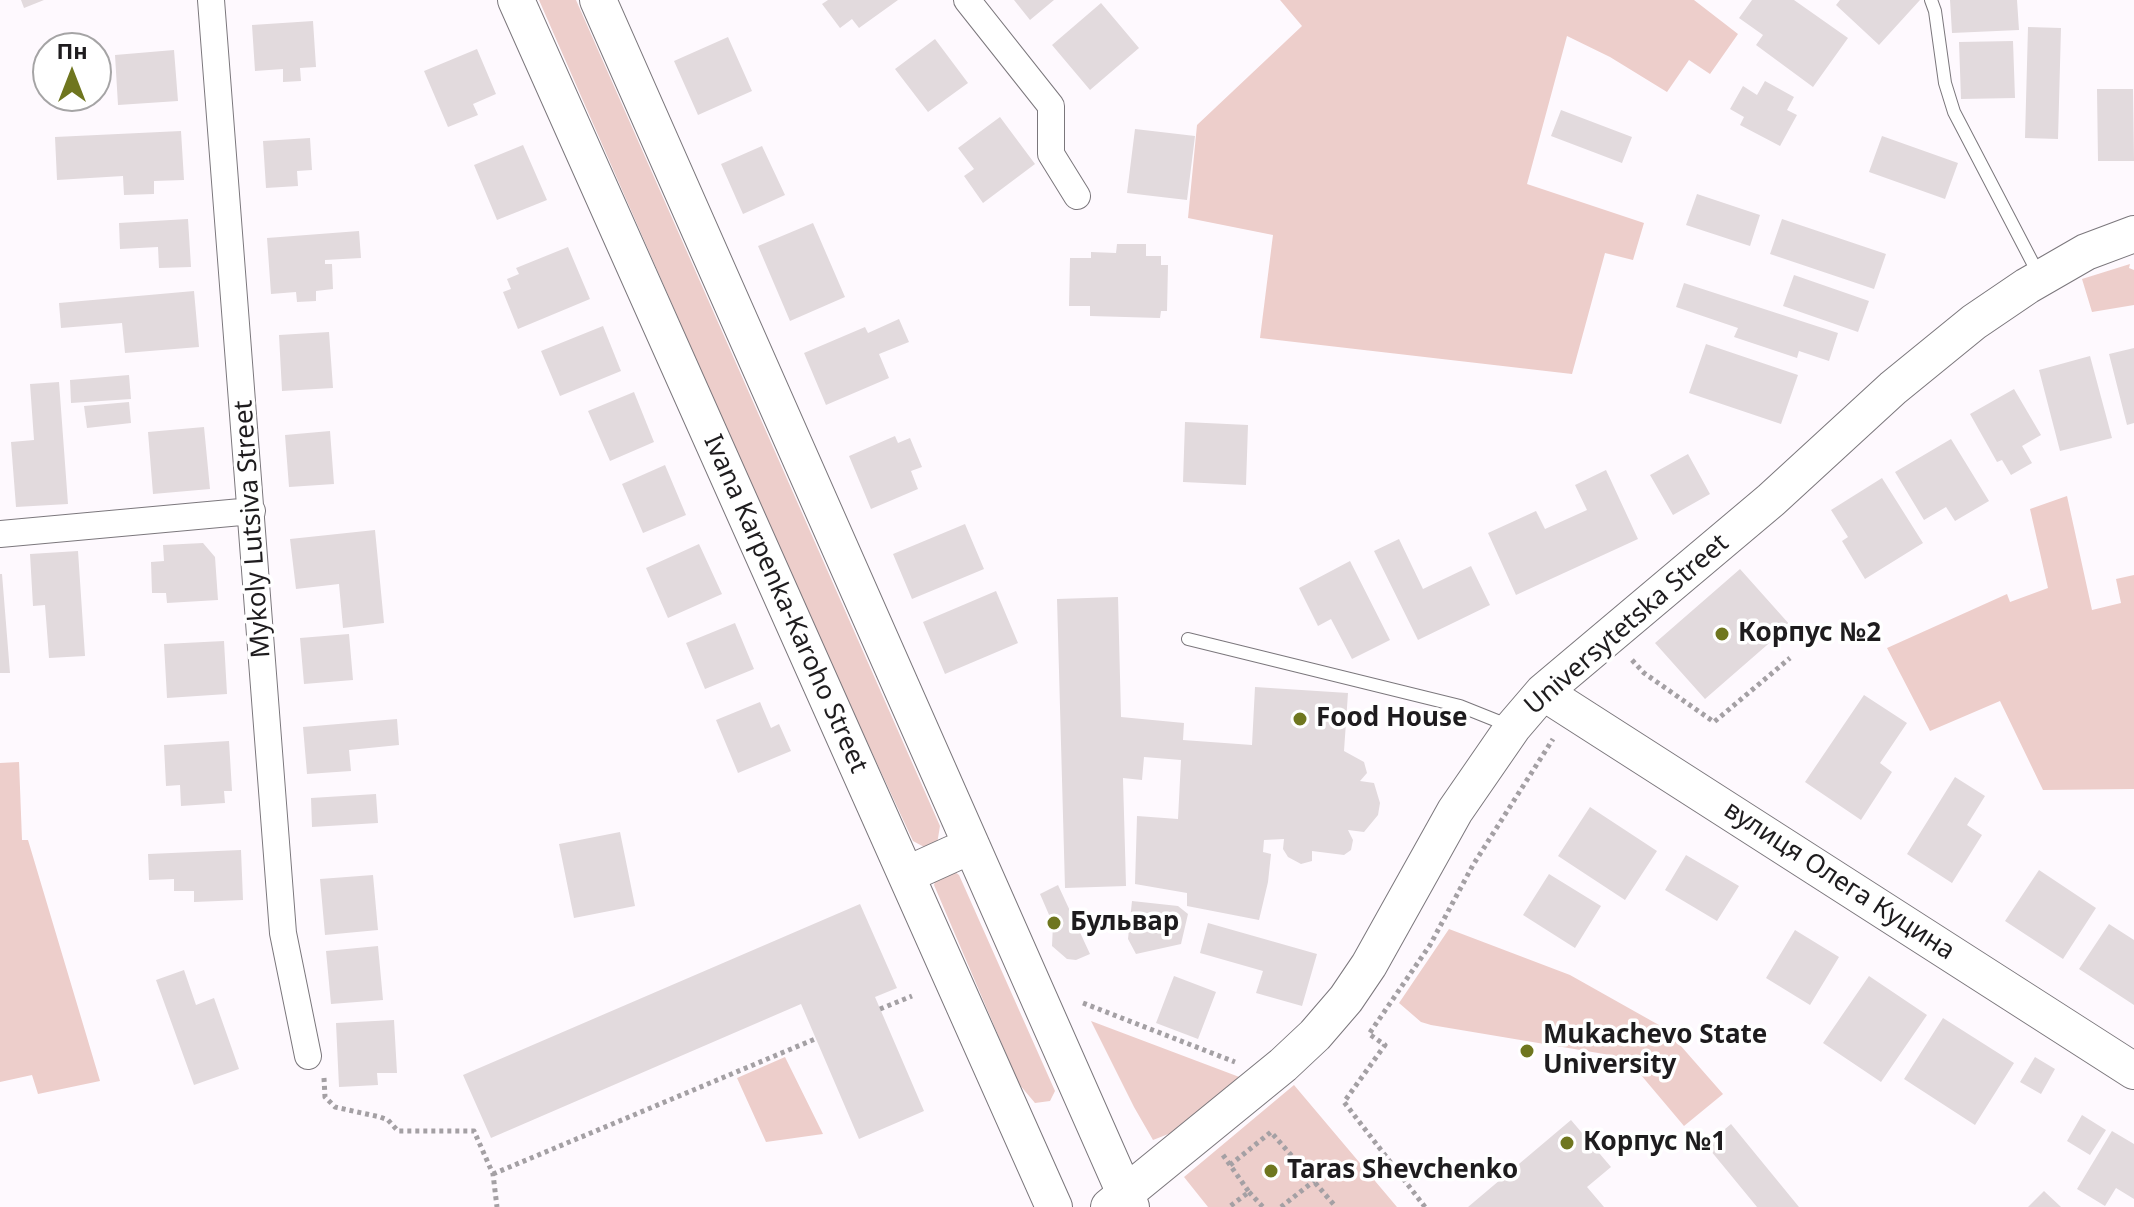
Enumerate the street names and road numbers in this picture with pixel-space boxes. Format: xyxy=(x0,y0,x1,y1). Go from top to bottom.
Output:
street label: Mykoly Lutsiva Street xyxy=(228,399,278,659)
street label: Ivana Karpenka-Karoho Street xyxy=(696,430,874,778)
street label: Universytetska Street xyxy=(1519,528,1735,722)
street label: вулиця Олега Куцина xyxy=(1718,795,1960,967)

